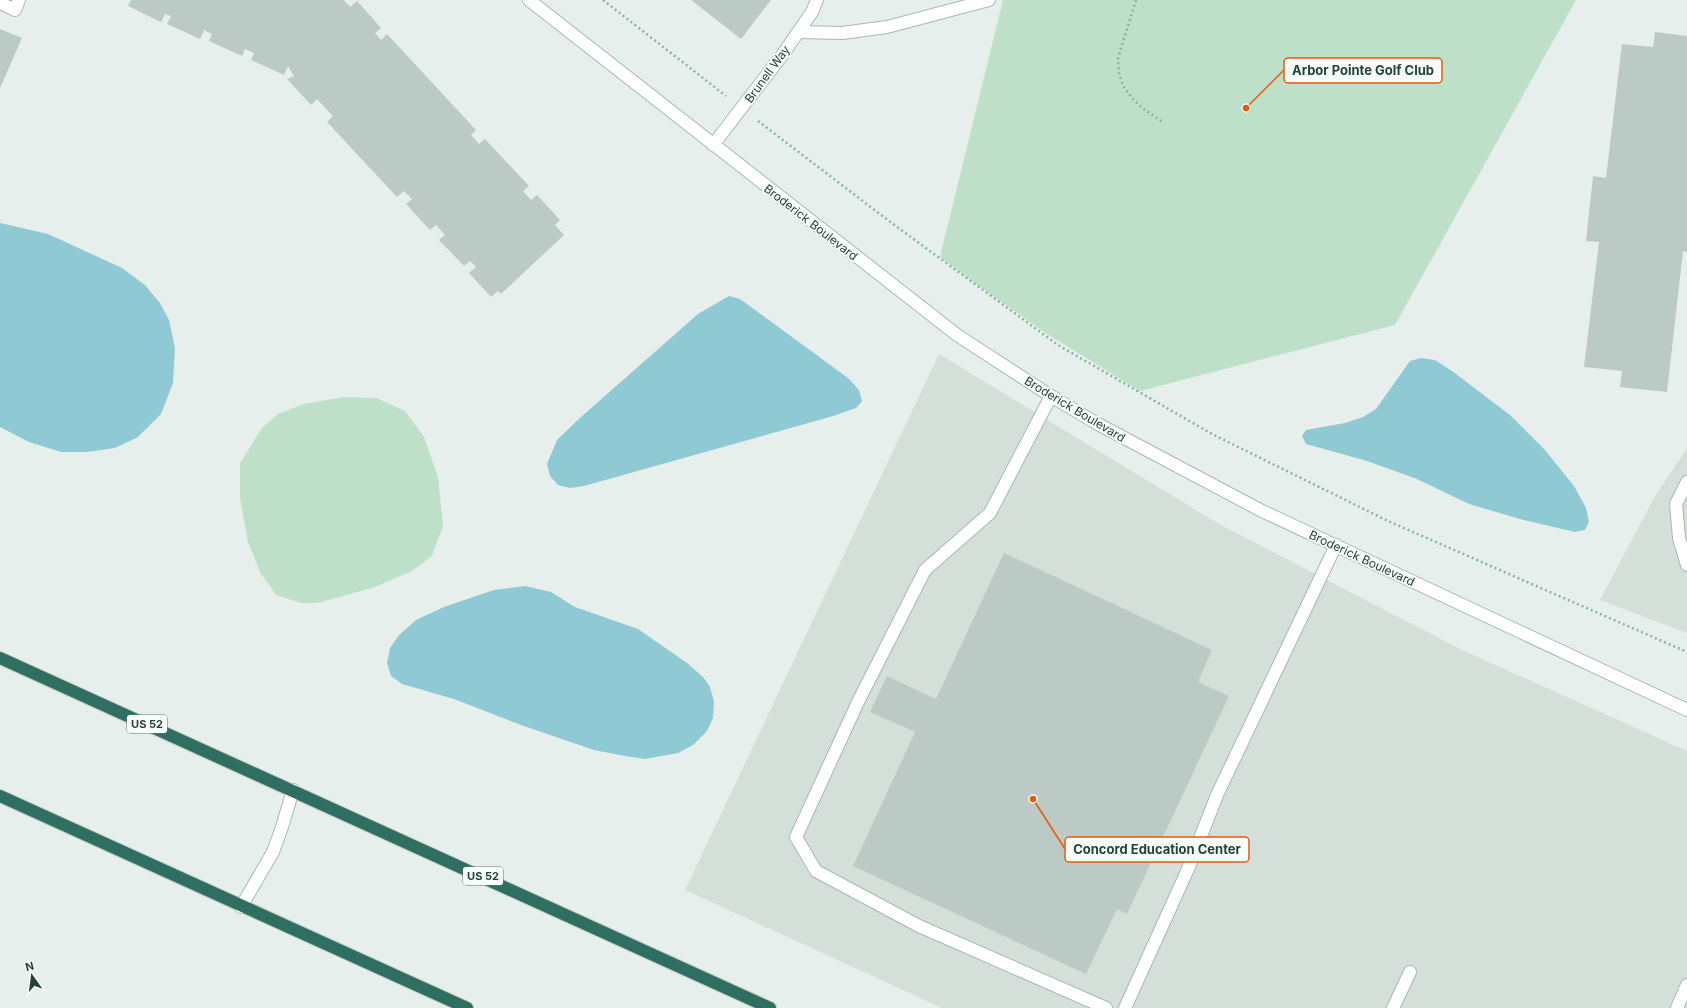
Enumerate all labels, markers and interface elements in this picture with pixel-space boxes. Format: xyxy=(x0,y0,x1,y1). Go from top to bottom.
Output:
street label: Brunell Way xyxy=(741,42,793,106)
callout: Arbor Pointe Golf Club xyxy=(1284,58,1442,83)
text: Arbor Pointe Golf Club xyxy=(1292,62,1434,78)
street label: Broderick Boulevard xyxy=(761,181,861,263)
street label: Broderick Boulevard xyxy=(1022,373,1128,445)
street label: Broderick Boulevard xyxy=(1307,527,1417,589)
road number: US 52 xyxy=(127,715,167,733)
callout: Concord Education Center xyxy=(1065,837,1249,862)
text: Concord Education Center xyxy=(1073,841,1242,857)
road number: US 52 xyxy=(463,867,503,885)
north arrow xyxy=(12,956,52,996)
text: N xyxy=(24,958,35,974)

